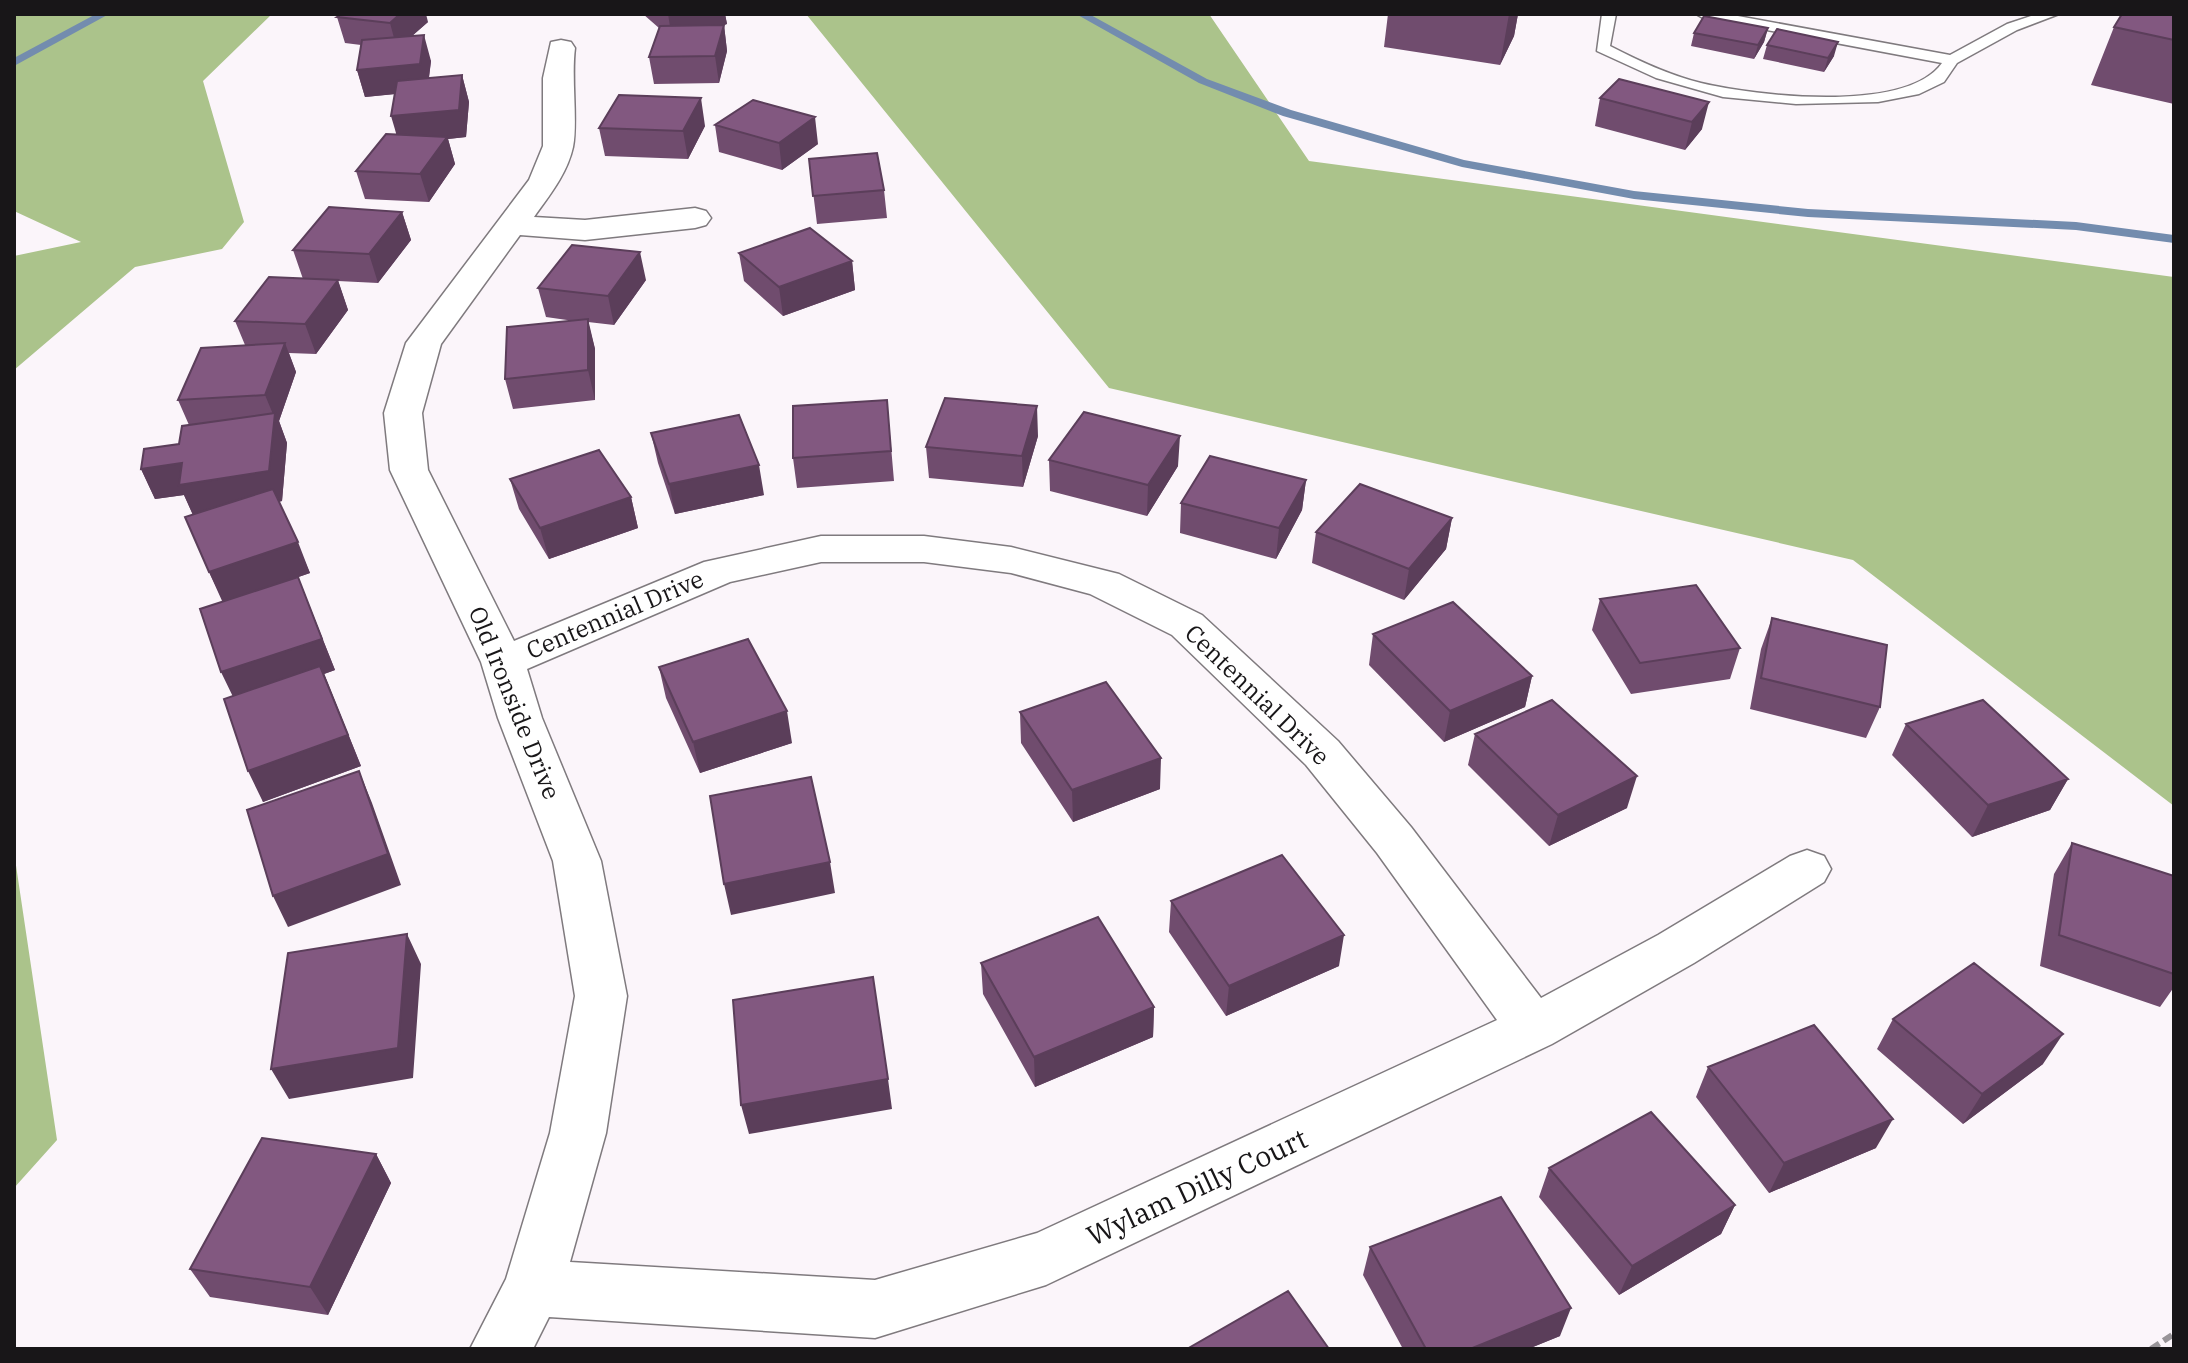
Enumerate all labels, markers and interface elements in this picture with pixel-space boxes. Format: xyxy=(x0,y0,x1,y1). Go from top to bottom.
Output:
street label: Centennial Drive xyxy=(521,562,708,666)
street label: Old Ironside Drive xyxy=(462,601,568,804)
street label: Centennial Drive xyxy=(1178,617,1337,772)
street label: Wylam Dilly Court xyxy=(1081,1119,1313,1254)

